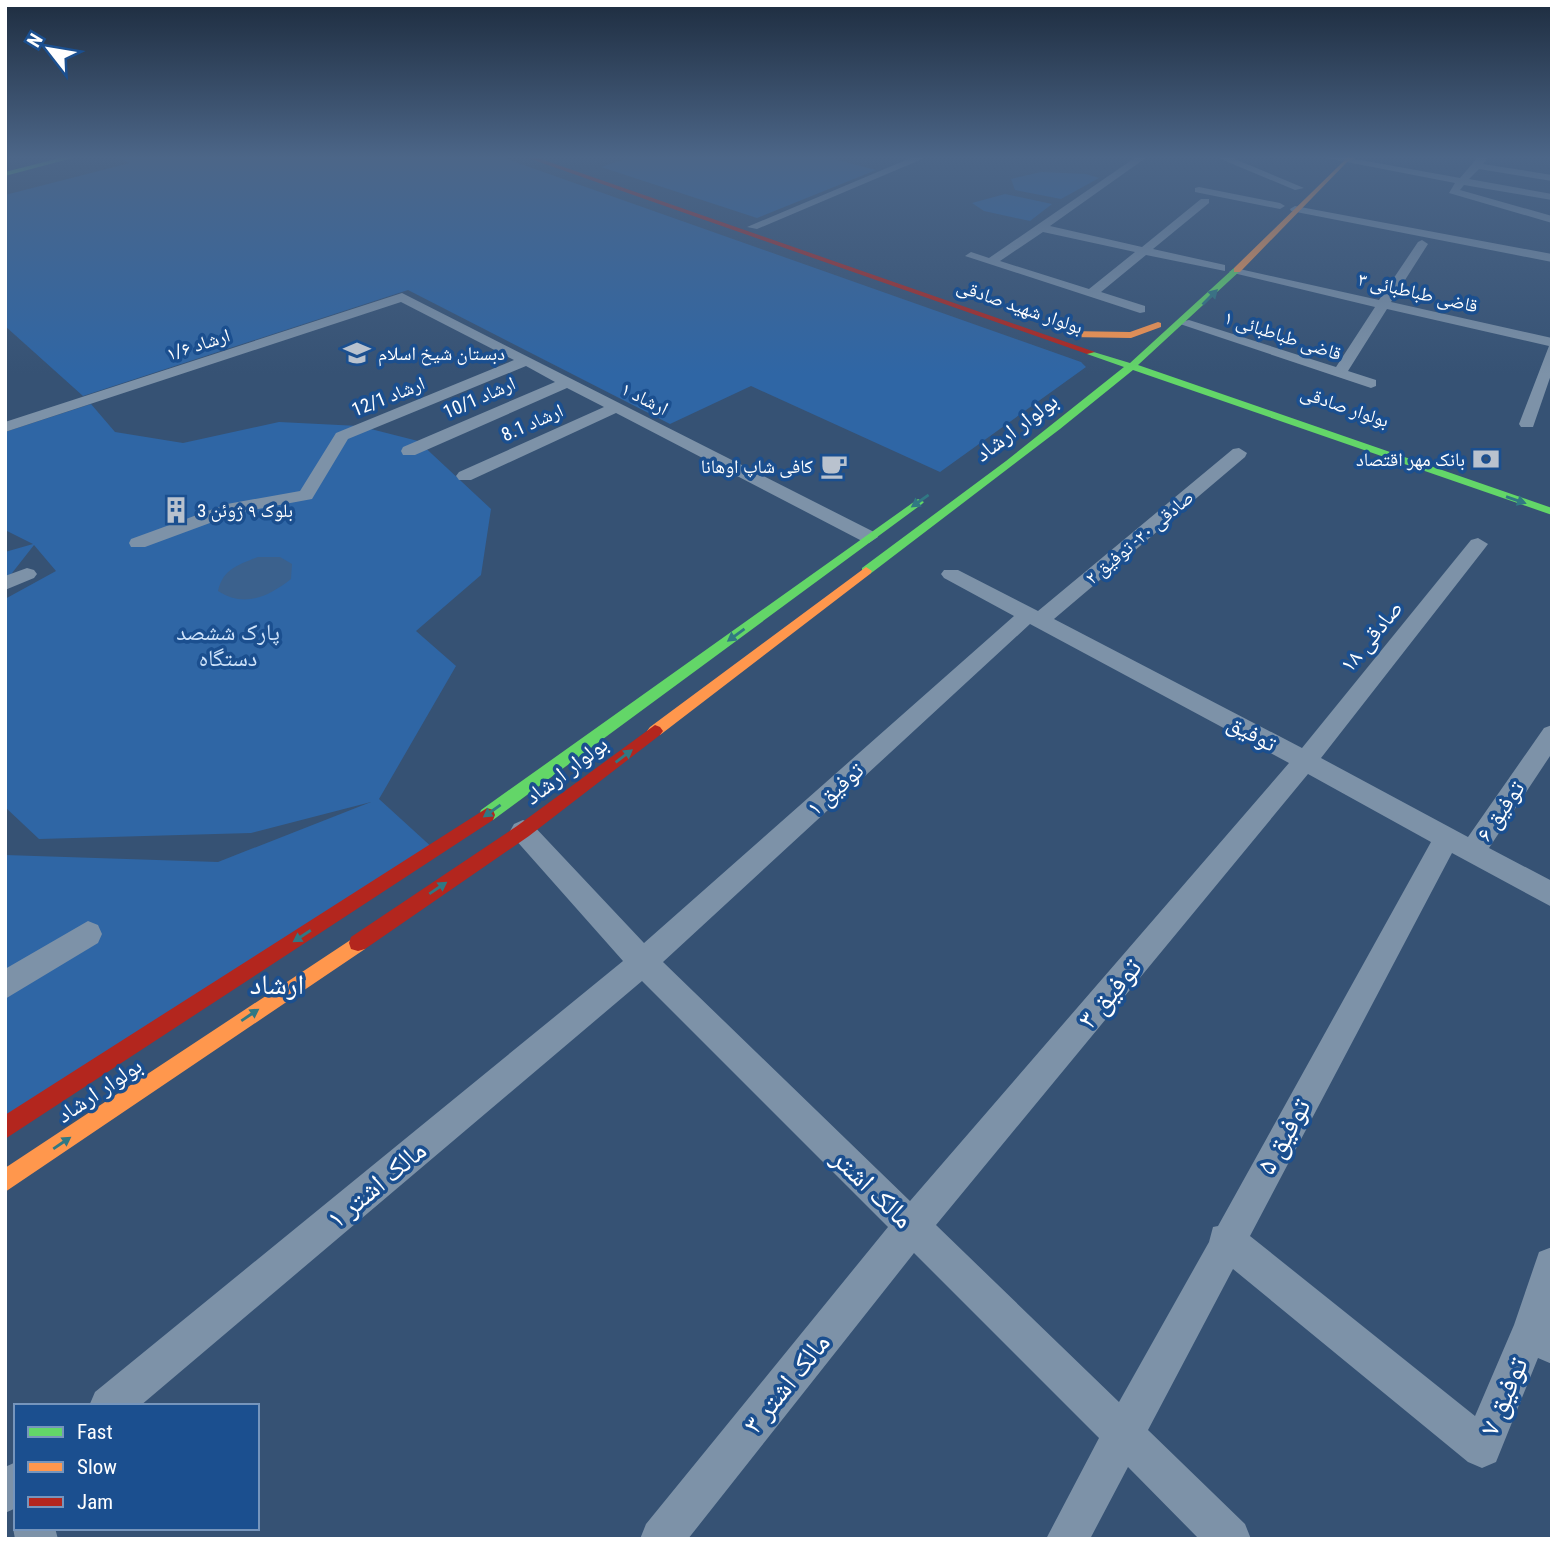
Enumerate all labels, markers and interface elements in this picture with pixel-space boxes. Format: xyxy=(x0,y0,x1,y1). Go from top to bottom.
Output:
north arrow xyxy=(14,14,84,84)
text: N xyxy=(22,30,48,51)
street label: قاضی طباطبائی ۳ xyxy=(1356,268,1480,317)
street label: بولوار شهید صادقی xyxy=(954,274,1086,339)
one-way arrow xyxy=(1202,288,1219,305)
street label: قاضی طباطبائی ۱ xyxy=(1221,306,1344,365)
street label: ارشاد ۱/۶ xyxy=(163,323,233,366)
school or university icon: دبستان شیخ اسلام xyxy=(342,338,372,368)
place label: دبستان شیخ اسلام xyxy=(378,342,505,367)
street label: ارشاد 12/1 xyxy=(348,371,428,421)
street label: ارشاد 10/1 xyxy=(440,371,519,424)
street label: ارشاد ۱ xyxy=(617,377,672,420)
street label: بولوار صادقی xyxy=(1298,381,1392,432)
street label: بولوار ارشاد xyxy=(969,387,1063,467)
street label: ارشاد 8.1 xyxy=(498,399,567,446)
bank icon: بانک مهر اقتصاد xyxy=(1471,444,1501,474)
place label: بانک مهر اقتصاد xyxy=(1356,448,1465,471)
cafe icon: کافی شاپ اوهانا xyxy=(819,451,849,481)
place label: کافی شاپ اوهانا xyxy=(701,455,813,478)
street label: صادقی ۲۰- توفیق ۲ xyxy=(1080,485,1198,589)
one-way arrow xyxy=(911,494,929,508)
building icon: بلوک ۹ ژوئن 3 xyxy=(161,495,191,525)
one-way arrow xyxy=(1505,495,1526,506)
place label: بلوک ۹ ژوئن 3 xyxy=(197,499,293,522)
street label: صادقی ۱۸ xyxy=(1334,595,1409,678)
park label: پارک‌ ششصد دستگاه xyxy=(176,619,280,672)
one-way arrow xyxy=(727,627,745,641)
street label: توفیق xyxy=(1223,709,1281,758)
street label: بولوار ارشاد xyxy=(519,730,613,810)
one-way arrow xyxy=(614,748,632,763)
street label: توفیق ۱ xyxy=(801,757,869,822)
street label: توفیق ۶ xyxy=(1470,776,1530,847)
one-way arrow xyxy=(483,804,501,818)
one-way arrow xyxy=(429,881,447,895)
one-way arrow xyxy=(292,929,311,942)
street label: توفیق ۳ xyxy=(1071,951,1149,1036)
district label: ارشاد xyxy=(250,968,304,1001)
one-way arrow xyxy=(241,1008,259,1022)
street label: بولوار ارشاد xyxy=(51,1052,147,1129)
street label: توفیق ۵ xyxy=(1249,1093,1319,1180)
street label: مالک اشتر ۱ xyxy=(320,1133,433,1235)
one-way arrow xyxy=(53,1136,71,1150)
street label: مالک اشتر xyxy=(824,1141,920,1235)
street label: مالک اشتر ۳ xyxy=(736,1327,837,1440)
street label: توفیق ۷ xyxy=(1472,1352,1535,1441)
legend xyxy=(14,1404,259,1530)
text: Fast xyxy=(77,1420,113,1444)
text: Slow xyxy=(77,1455,117,1479)
text: Jam xyxy=(77,1490,113,1514)

